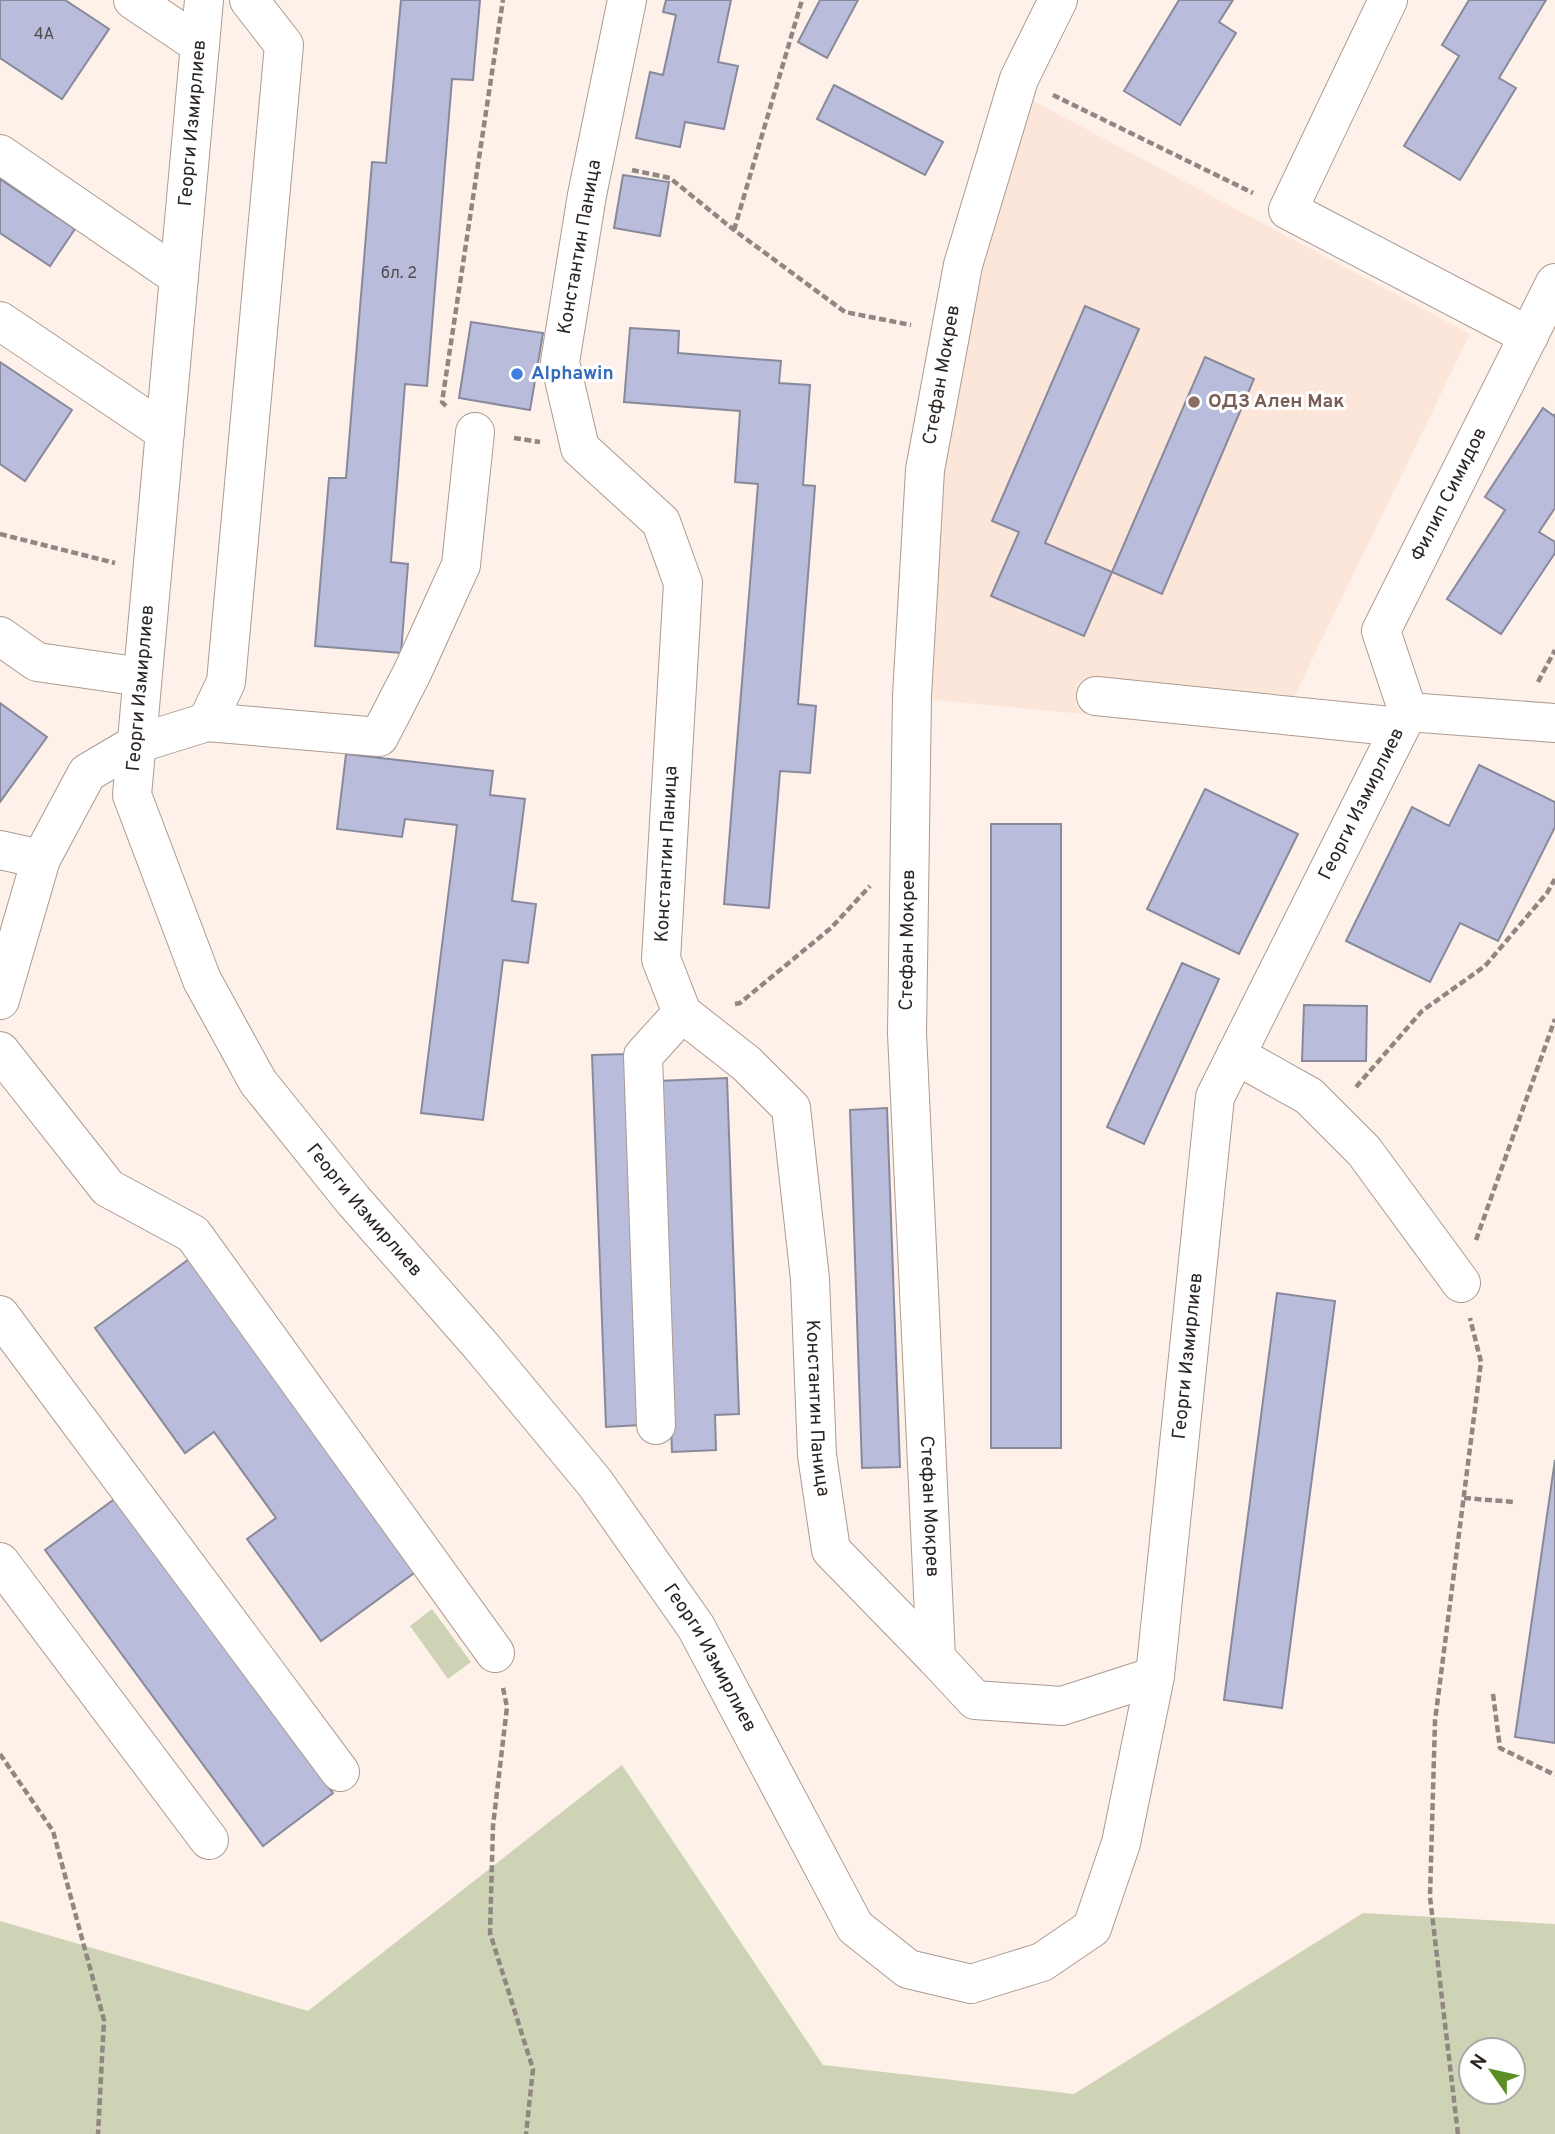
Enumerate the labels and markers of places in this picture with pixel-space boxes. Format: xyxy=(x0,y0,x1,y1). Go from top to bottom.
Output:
place label: Alphawin xyxy=(531,362,614,386)
marker: Alphawin xyxy=(509,366,525,382)
place label: ОДЗ Ален Мак xyxy=(1208,390,1344,414)
marker: ОДЗ Ален Мак xyxy=(1186,394,1202,410)

